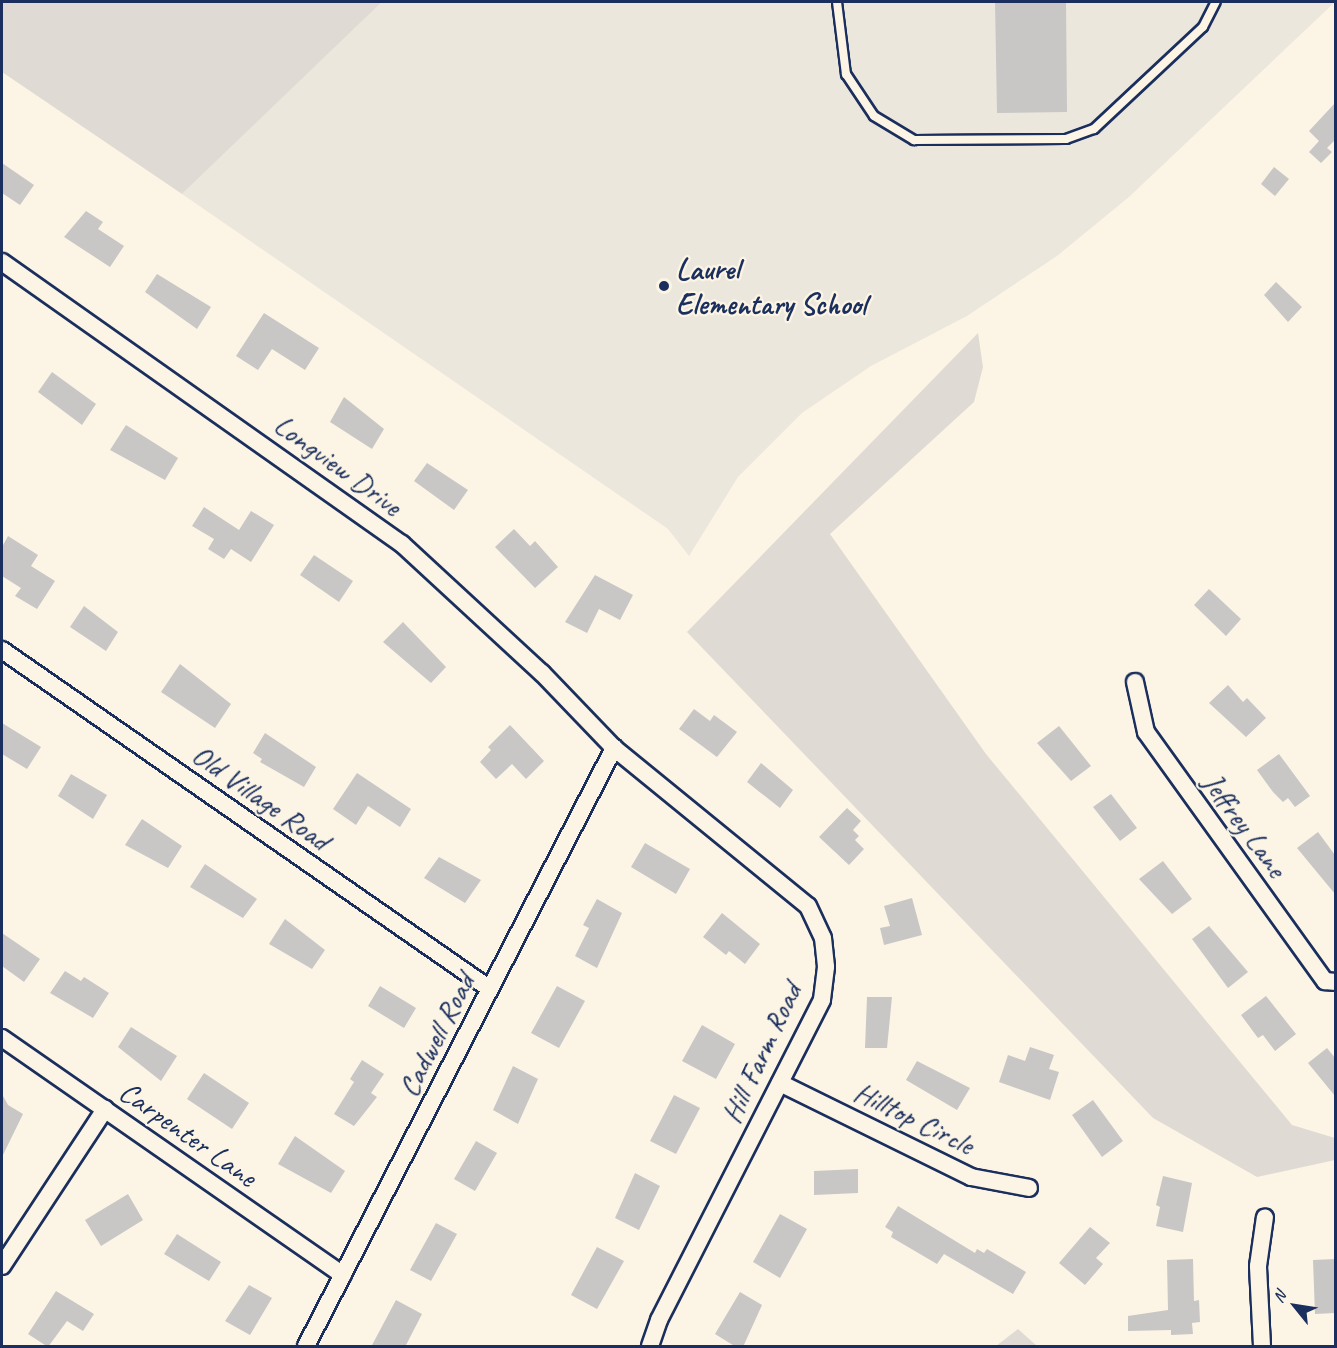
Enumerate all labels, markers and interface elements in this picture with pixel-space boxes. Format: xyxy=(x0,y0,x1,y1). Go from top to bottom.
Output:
place label: Laurel Elementary School xyxy=(676,251,866,322)
marker: Laurel Elementary School xyxy=(657,279,671,293)
street label: Longview Drive xyxy=(267,407,409,523)
street label: Old Village Road xyxy=(185,736,337,858)
street label: Jeffrey Lane xyxy=(1195,766,1295,884)
street label: Cadwell Road xyxy=(390,968,482,1102)
street label: Hill Farm Road xyxy=(712,976,810,1130)
street label: Carpenter Lane xyxy=(112,1074,264,1194)
street label: Hilltop Circle xyxy=(849,1074,979,1162)
north arrow xyxy=(1265,1276,1325,1336)
text: N xyxy=(1268,1288,1291,1306)

